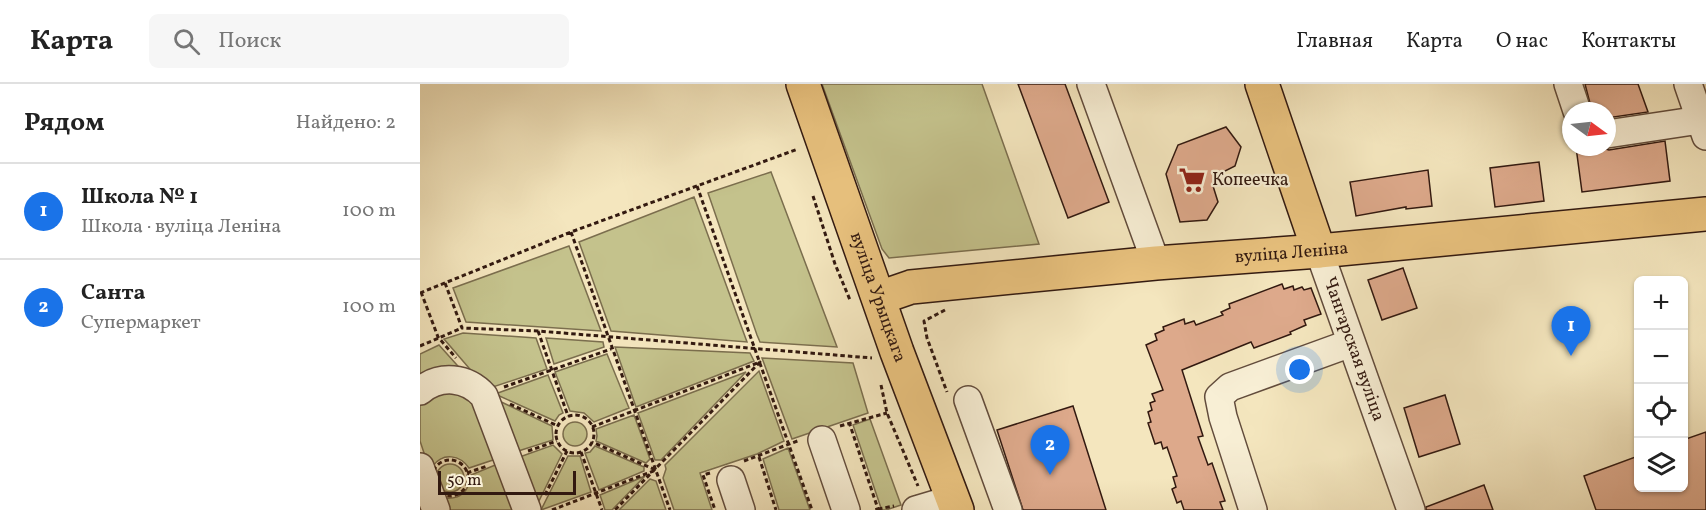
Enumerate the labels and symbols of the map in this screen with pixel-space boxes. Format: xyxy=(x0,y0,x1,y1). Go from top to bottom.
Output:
north arrow xyxy=(1562,102,1616,156)
supermarket icon: Копеечка xyxy=(1177,165,1207,195)
place label: Копеечка xyxy=(1212,168,1289,193)
street label: вуліца Урыцкага xyxy=(843,229,912,366)
street label: вуліца Леніна xyxy=(1234,236,1349,270)
street label: Чангарская вуліца xyxy=(1317,273,1391,425)
pin: 1 xyxy=(1552,306,1590,356)
your location xyxy=(1285,355,1314,384)
pin: 2 xyxy=(1030,426,1070,475)
scale bar xyxy=(438,468,576,496)

